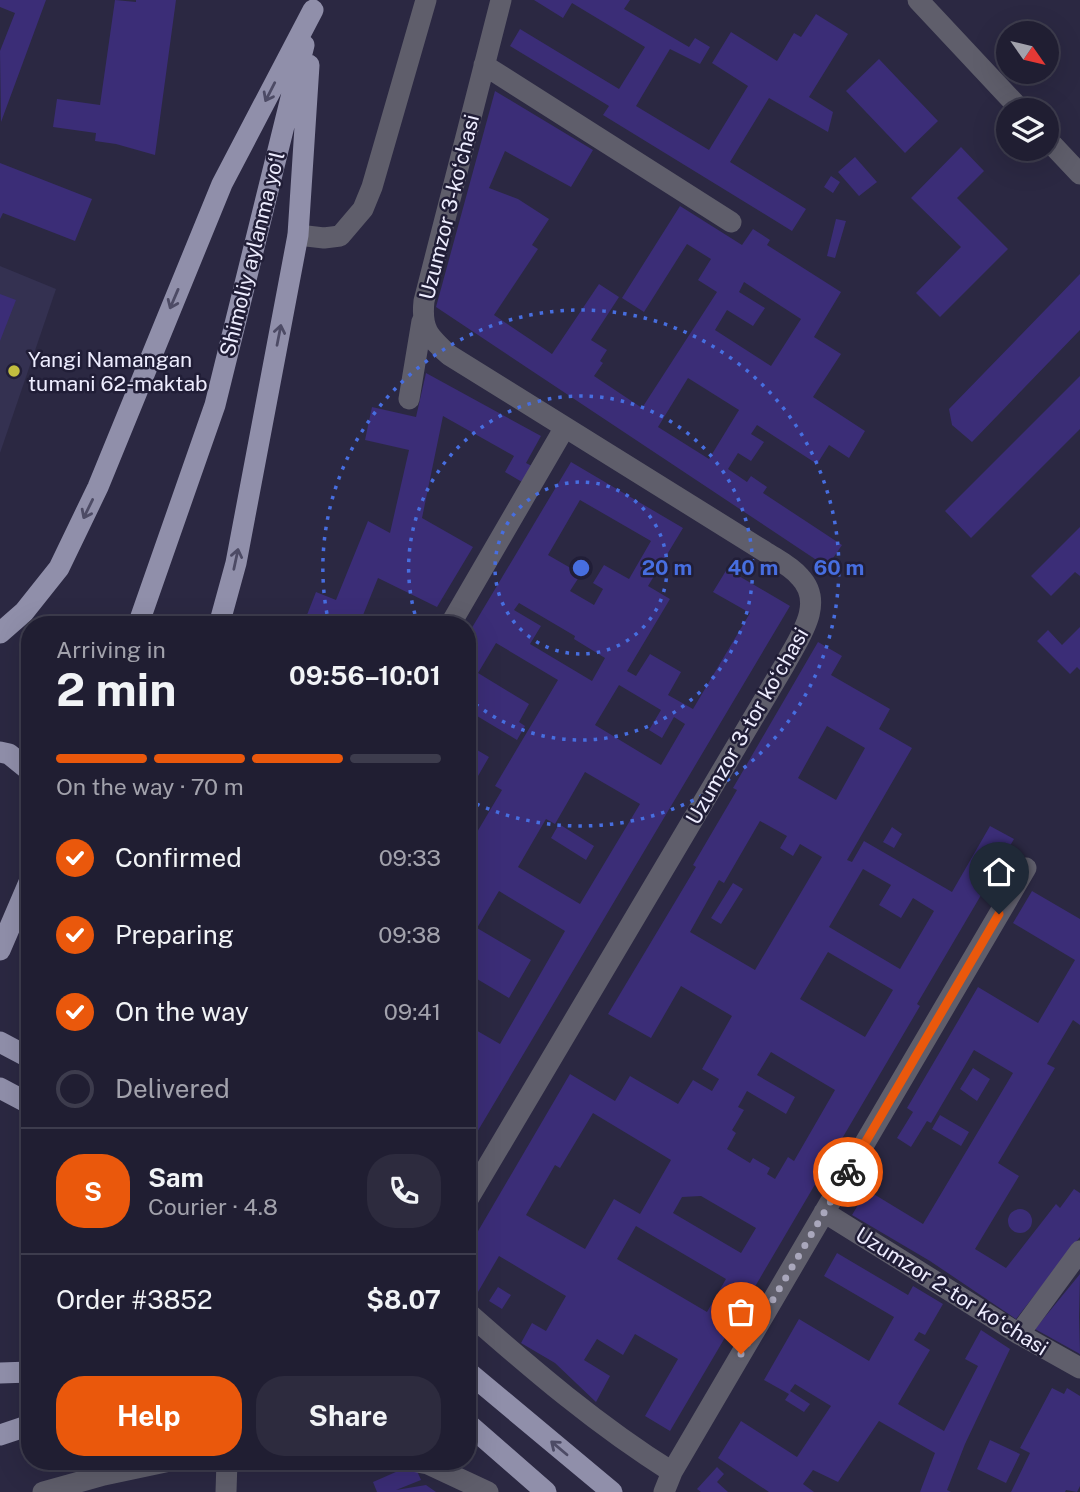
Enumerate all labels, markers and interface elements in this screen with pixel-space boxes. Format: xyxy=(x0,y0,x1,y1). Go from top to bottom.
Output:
north arrow xyxy=(996,21,1059,84)
map controls xyxy=(996,21,1059,161)
one-way arrow xyxy=(262,82,276,102)
button: layers xyxy=(996,98,1059,161)
street label: Uzumzor 3-koʻchasi xyxy=(414,112,484,302)
street label: Shimoliy aylanma yoʻl xyxy=(214,149,290,359)
one-way arrow xyxy=(167,288,180,309)
one-way arrow xyxy=(273,324,287,347)
place label: Yangi Namangan tumani 62-maktab xyxy=(28,347,208,396)
marker: Yangi Namangan tumani 62-maktab xyxy=(6,363,22,379)
one-way arrow xyxy=(80,498,94,519)
one-way arrow xyxy=(230,548,244,571)
text: 20 m xyxy=(642,555,692,580)
text: 40 m xyxy=(728,555,778,580)
text: 60 m xyxy=(814,555,864,580)
centre of rings xyxy=(569,556,593,580)
street label: Uzumzor 3-tor koʻchasi xyxy=(680,623,814,829)
text: Arriving in xyxy=(56,636,166,663)
text: 09:56–10:01 xyxy=(289,660,441,691)
text: 2 min xyxy=(56,662,176,716)
text: On the way · 70 m xyxy=(56,773,244,800)
icon: check xyxy=(56,839,94,877)
text: Confirmed xyxy=(115,842,242,873)
pin xyxy=(969,842,1029,914)
text: 09:33 xyxy=(379,844,441,871)
icon: home xyxy=(980,853,1018,891)
icon: check xyxy=(56,916,94,954)
text: Preparing xyxy=(115,919,234,950)
text: 09:38 xyxy=(378,921,441,948)
icon: check xyxy=(56,993,94,1031)
text: On the way xyxy=(115,996,249,1027)
text: 09:41 xyxy=(384,998,441,1025)
text: Delivered xyxy=(115,1073,230,1104)
courier xyxy=(813,1137,883,1207)
icon: bike xyxy=(829,1153,867,1191)
button: phone xyxy=(367,1154,441,1228)
text: Sam xyxy=(148,1162,204,1193)
text: S xyxy=(84,1176,102,1207)
text: Courier · 4.8 xyxy=(148,1193,278,1220)
street label: Uzumzor 2-tor koʻchasi xyxy=(851,1222,1053,1360)
pin xyxy=(711,1282,771,1354)
text: Order #3852 xyxy=(56,1284,212,1315)
text: $8.07 xyxy=(366,1284,441,1315)
icon: bag xyxy=(722,1293,760,1331)
button: Help xyxy=(56,1376,242,1456)
button: Share xyxy=(256,1376,441,1456)
one-way arrow xyxy=(550,1441,568,1457)

